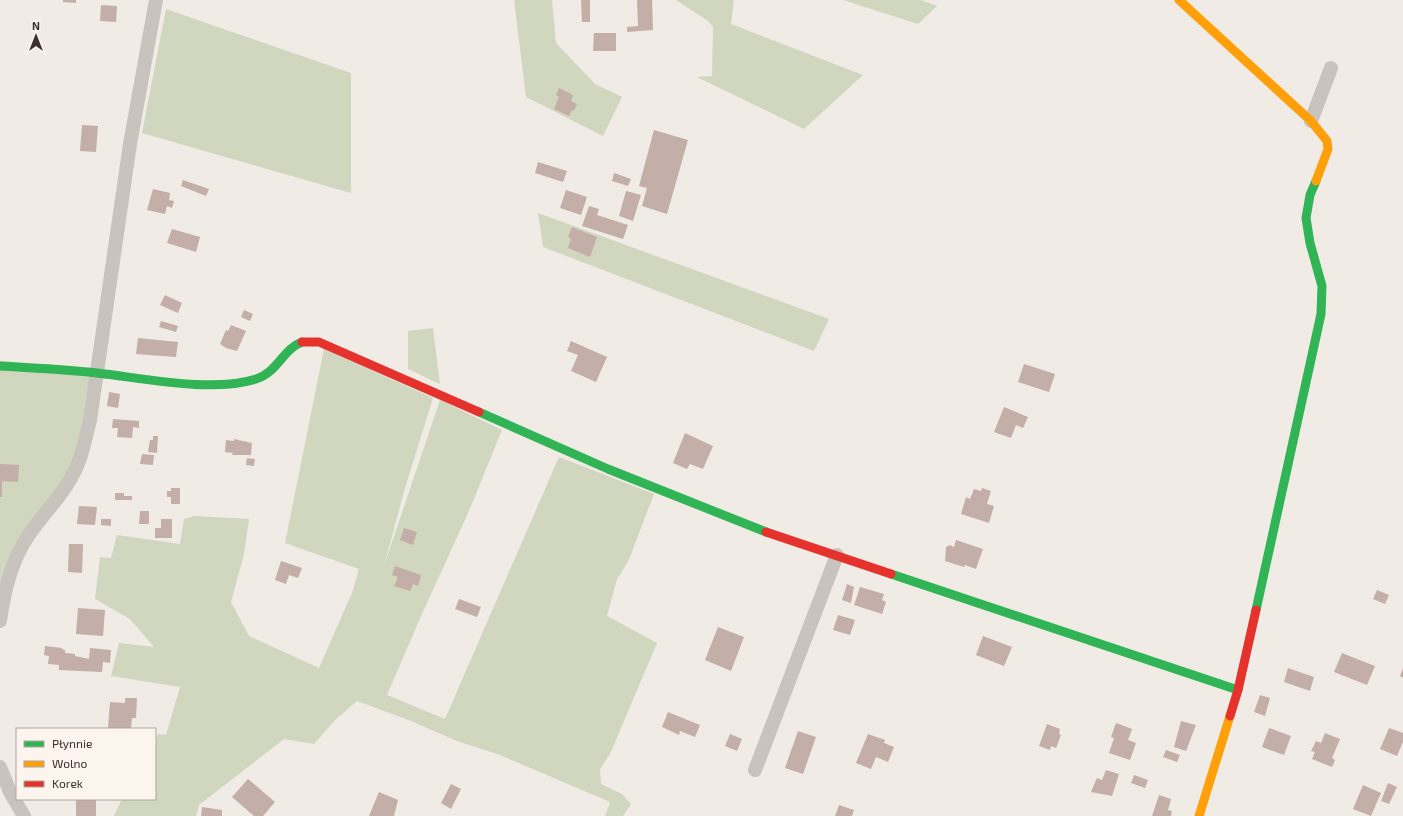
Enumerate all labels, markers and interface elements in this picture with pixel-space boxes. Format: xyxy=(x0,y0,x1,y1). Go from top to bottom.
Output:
north arrow xyxy=(16,16,56,56)
text: N xyxy=(32,19,40,32)
legend xyxy=(16,728,156,800)
text: Płynnie xyxy=(52,736,92,750)
text: Wolno xyxy=(52,756,88,770)
text: Korek xyxy=(52,776,83,790)

